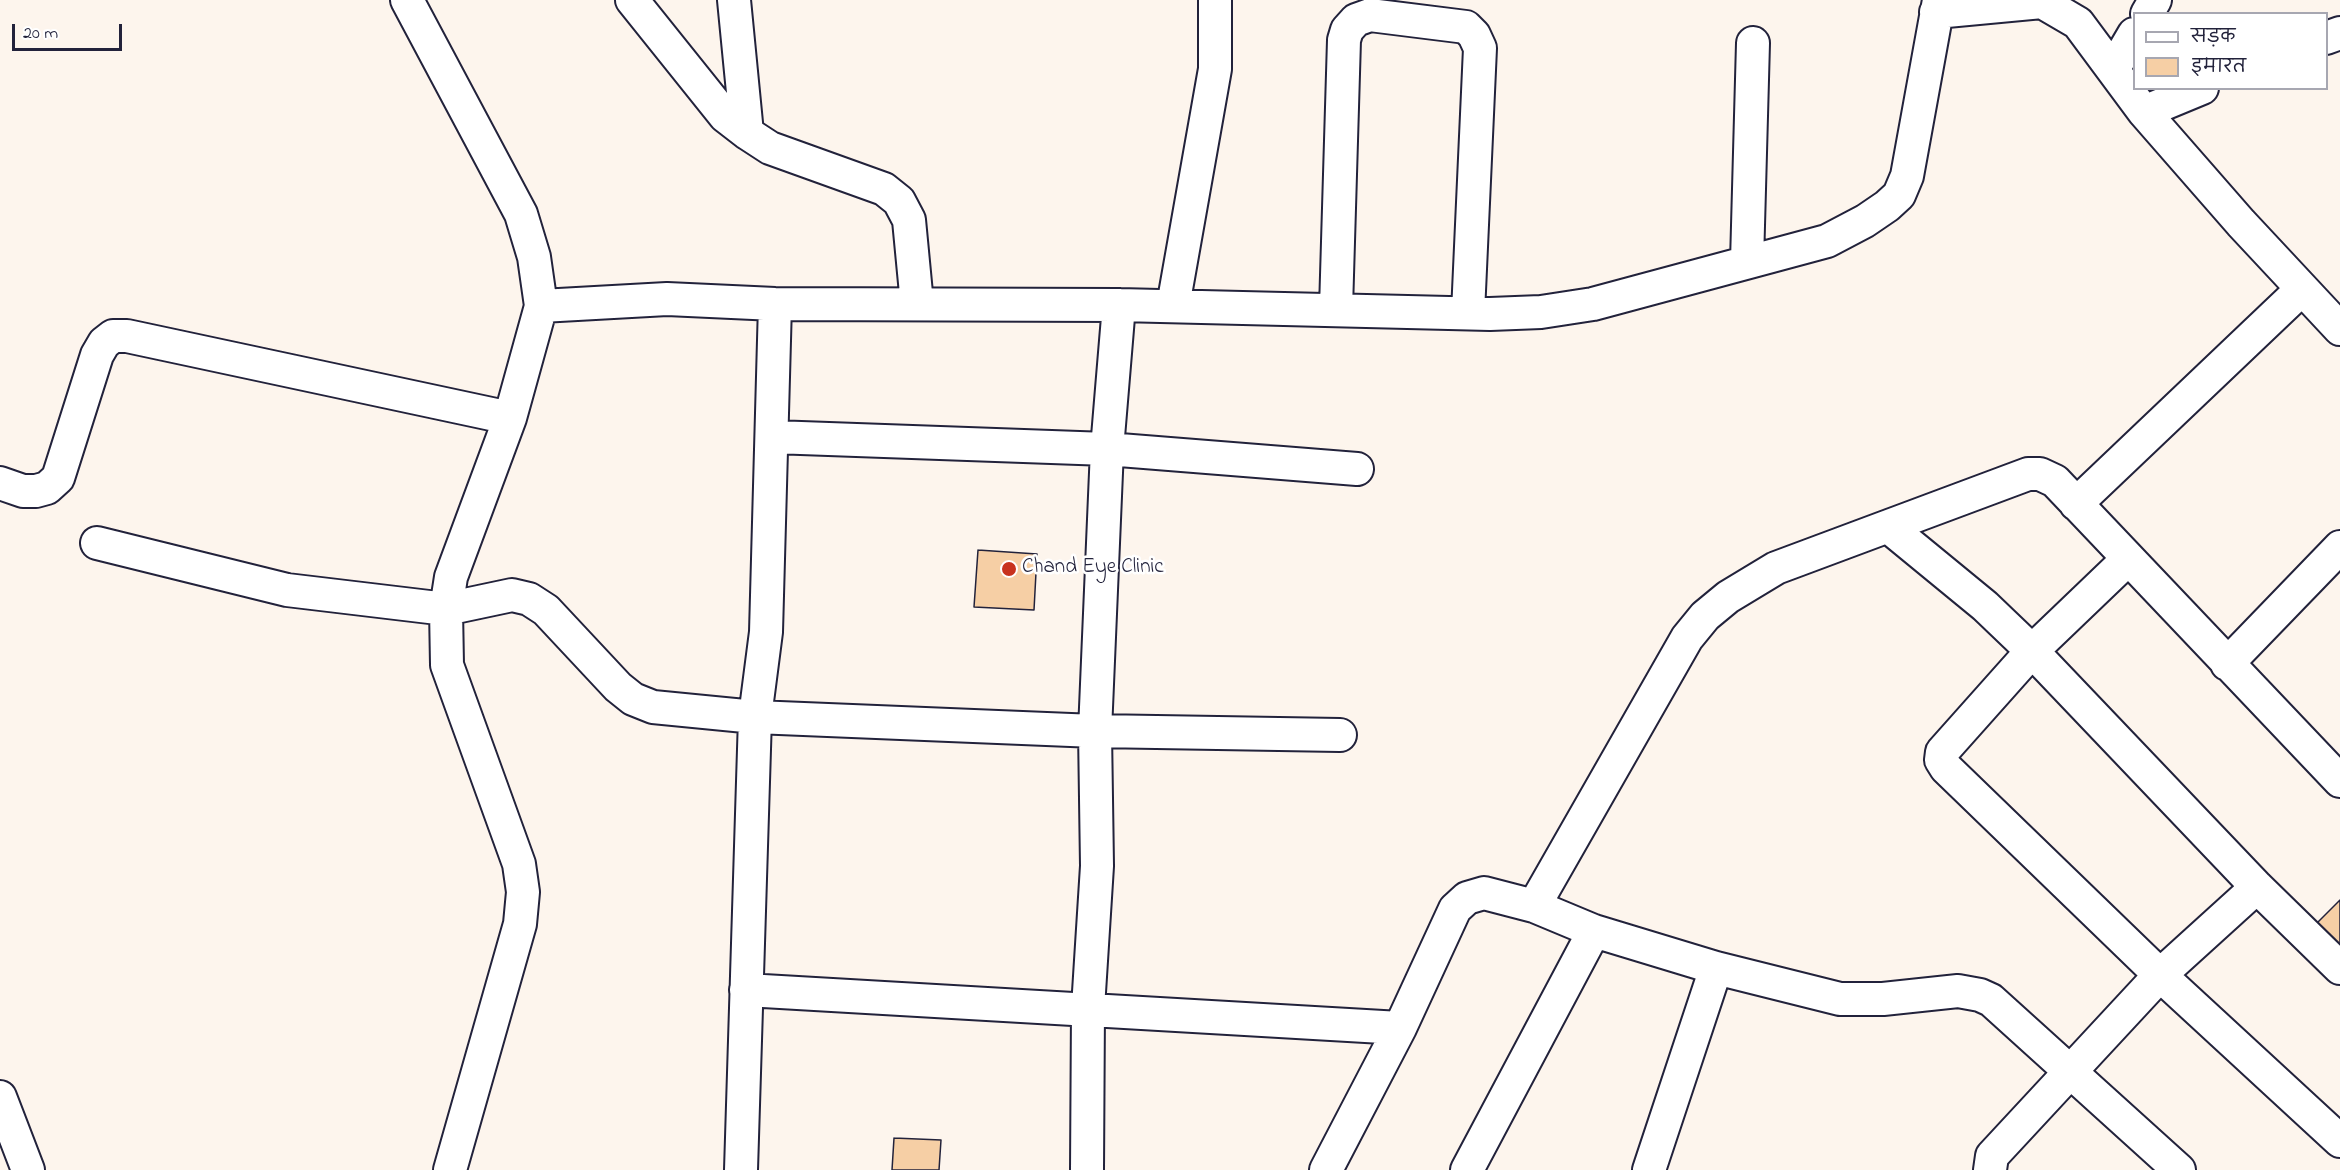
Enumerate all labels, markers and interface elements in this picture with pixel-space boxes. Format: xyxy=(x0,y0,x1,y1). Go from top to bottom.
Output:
scale bar xyxy=(15,12,124,50)
legend xyxy=(2133,12,2328,90)
text: 20 m xyxy=(23,21,58,47)
text: सड़क xyxy=(2191,25,2235,51)
text: इमारत xyxy=(2191,55,2246,81)
place label: Chand Eye Clinic xyxy=(1022,556,1164,582)
marker: Chand Eye Clinic xyxy=(1000,560,1018,578)

